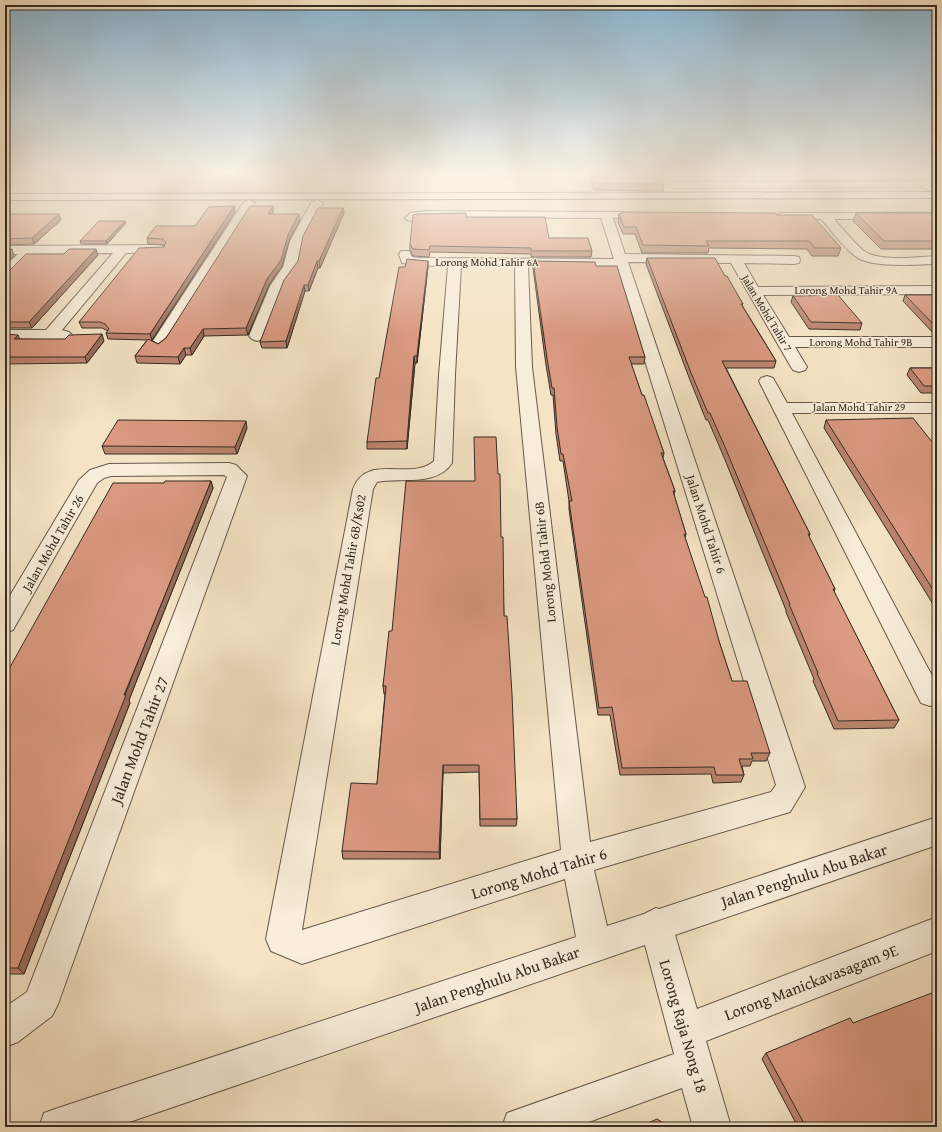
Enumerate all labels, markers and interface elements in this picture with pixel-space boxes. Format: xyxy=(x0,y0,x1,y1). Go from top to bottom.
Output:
street label: Lorong Mohd Tahir 6A xyxy=(435,254,539,270)
street label: Jalan Mohd Tahir 7 xyxy=(737,270,796,354)
street label: Lorong Mohd Tahir 9A xyxy=(794,282,898,298)
street label: Lorong Mohd Tahir 9B xyxy=(810,334,912,350)
street label: Jalan Mohd Tahir 29 xyxy=(811,399,905,415)
street label: Jalan Mohd Tahir 6 xyxy=(680,470,731,576)
street label: Jalan Mohd Tahir 26 xyxy=(16,491,89,597)
street label: Lorong Mohd Tahir 6B/Ks02 xyxy=(325,493,371,647)
street label: Lorong Mohd Tahir 6B xyxy=(529,501,561,623)
street label: Jalan Mohd Tahir 27 xyxy=(103,673,174,809)
street label: Jalan Penghulu Abu Bakar xyxy=(716,837,891,914)
street label: Lorong Mohd Tahir 6 xyxy=(468,841,610,905)
street label: Lorong Manickavasagam 9E xyxy=(721,938,901,1026)
street label: Jalan Penghulu Abu Bakar xyxy=(409,939,583,1019)
street label: Lorong Raja Nong 18 xyxy=(653,957,715,1096)

